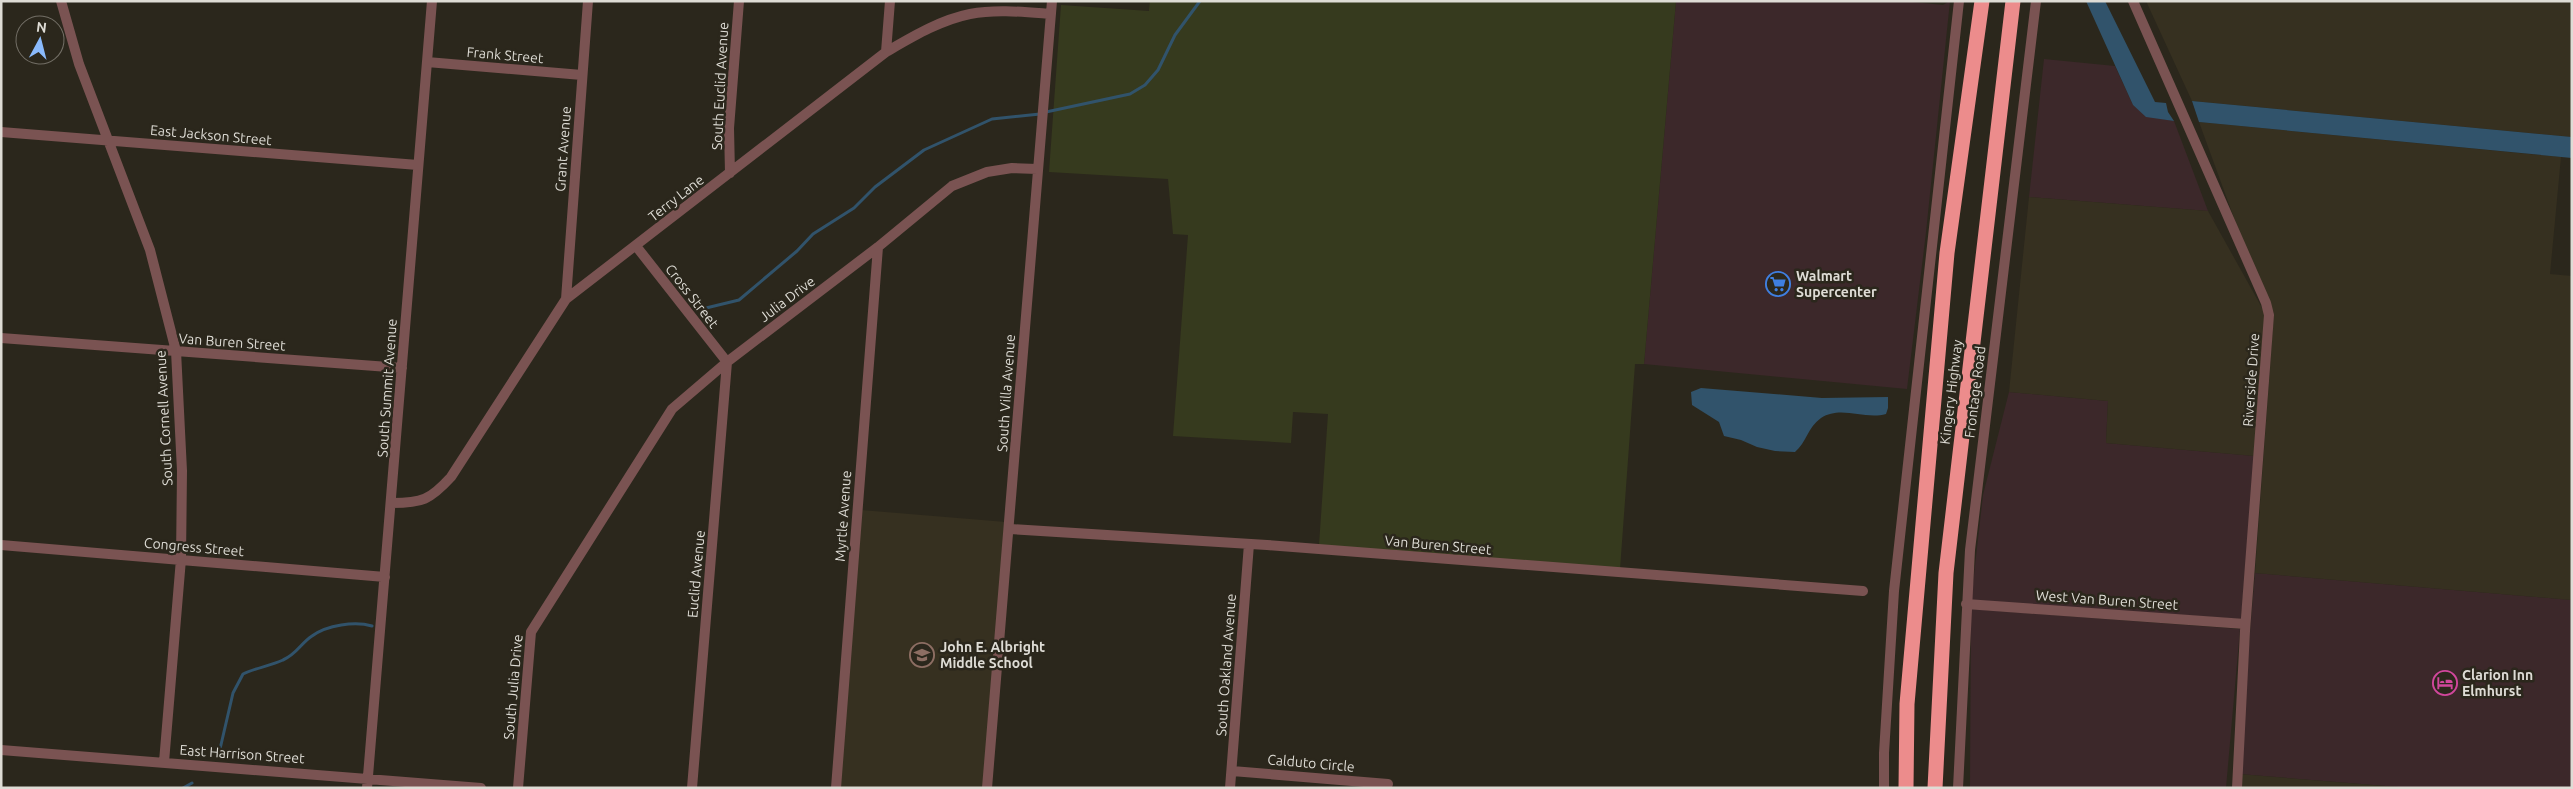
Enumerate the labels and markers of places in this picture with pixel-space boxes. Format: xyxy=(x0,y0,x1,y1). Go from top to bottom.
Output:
place label: Walmart Supercenter xyxy=(1796,268,1877,300)
supermarket icon: Walmart Supercenter xyxy=(1765,271,1791,297)
place label: John E. Albright Middle School xyxy=(940,639,1045,671)
school or university icon: John E. Albright Middle School xyxy=(909,642,935,668)
place label: Clarion Inn Elmhurst xyxy=(2462,667,2533,699)
hotel icon: Clarion Inn Elmhurst xyxy=(2432,670,2458,696)

